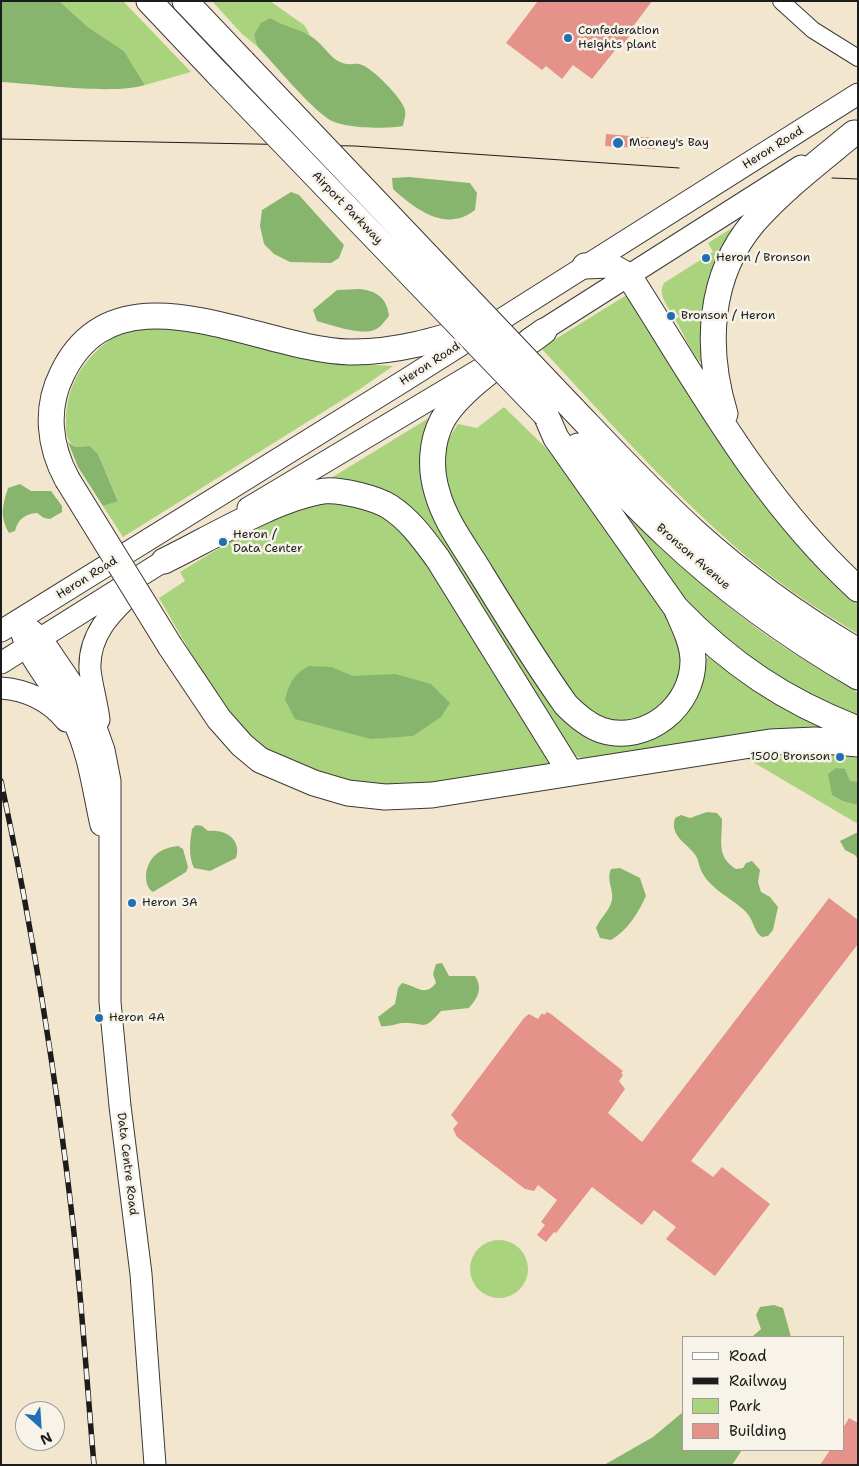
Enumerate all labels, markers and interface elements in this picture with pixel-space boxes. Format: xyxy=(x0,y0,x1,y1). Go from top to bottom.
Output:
place label: Confederation Heights plant xyxy=(578,24,659,52)
marker: Confederation Heights plant xyxy=(562,32,574,44)
street label: Heron Road xyxy=(740,124,806,172)
marker: Mooney's Bay xyxy=(611,136,625,150)
place label: Mooney's Bay xyxy=(629,136,709,150)
street label: Airport Parkway xyxy=(309,169,385,247)
place label: Heron / Bronson xyxy=(716,251,810,265)
marker: Heron / Bronson xyxy=(700,252,712,264)
place label: Bronson / Heron xyxy=(681,309,775,323)
marker: Bronson / Heron xyxy=(665,310,677,322)
street label: Heron Road xyxy=(397,339,463,389)
street label: Bronson Avenue xyxy=(653,521,733,593)
place label: Heron / Data Center xyxy=(233,528,303,556)
marker: Heron / Data Center xyxy=(217,536,229,548)
street label: Heron Road xyxy=(54,554,120,602)
place label: 1500 Bronson xyxy=(750,750,830,764)
marker: 1500 Bronson xyxy=(834,751,846,763)
place label: Heron 3A xyxy=(142,896,198,910)
marker: Heron 3A xyxy=(126,897,138,909)
place label: Heron 4A xyxy=(109,1011,165,1025)
marker: Heron 4A xyxy=(93,1012,105,1024)
street label: Data Centre Road xyxy=(114,1112,140,1216)
legend xyxy=(682,1336,844,1451)
text: Road xyxy=(729,1346,767,1366)
text: Railway xyxy=(729,1371,787,1391)
text: Park xyxy=(729,1396,761,1416)
north arrow xyxy=(15,1401,65,1451)
text: Building xyxy=(729,1421,786,1441)
text: N xyxy=(37,1428,55,1449)

